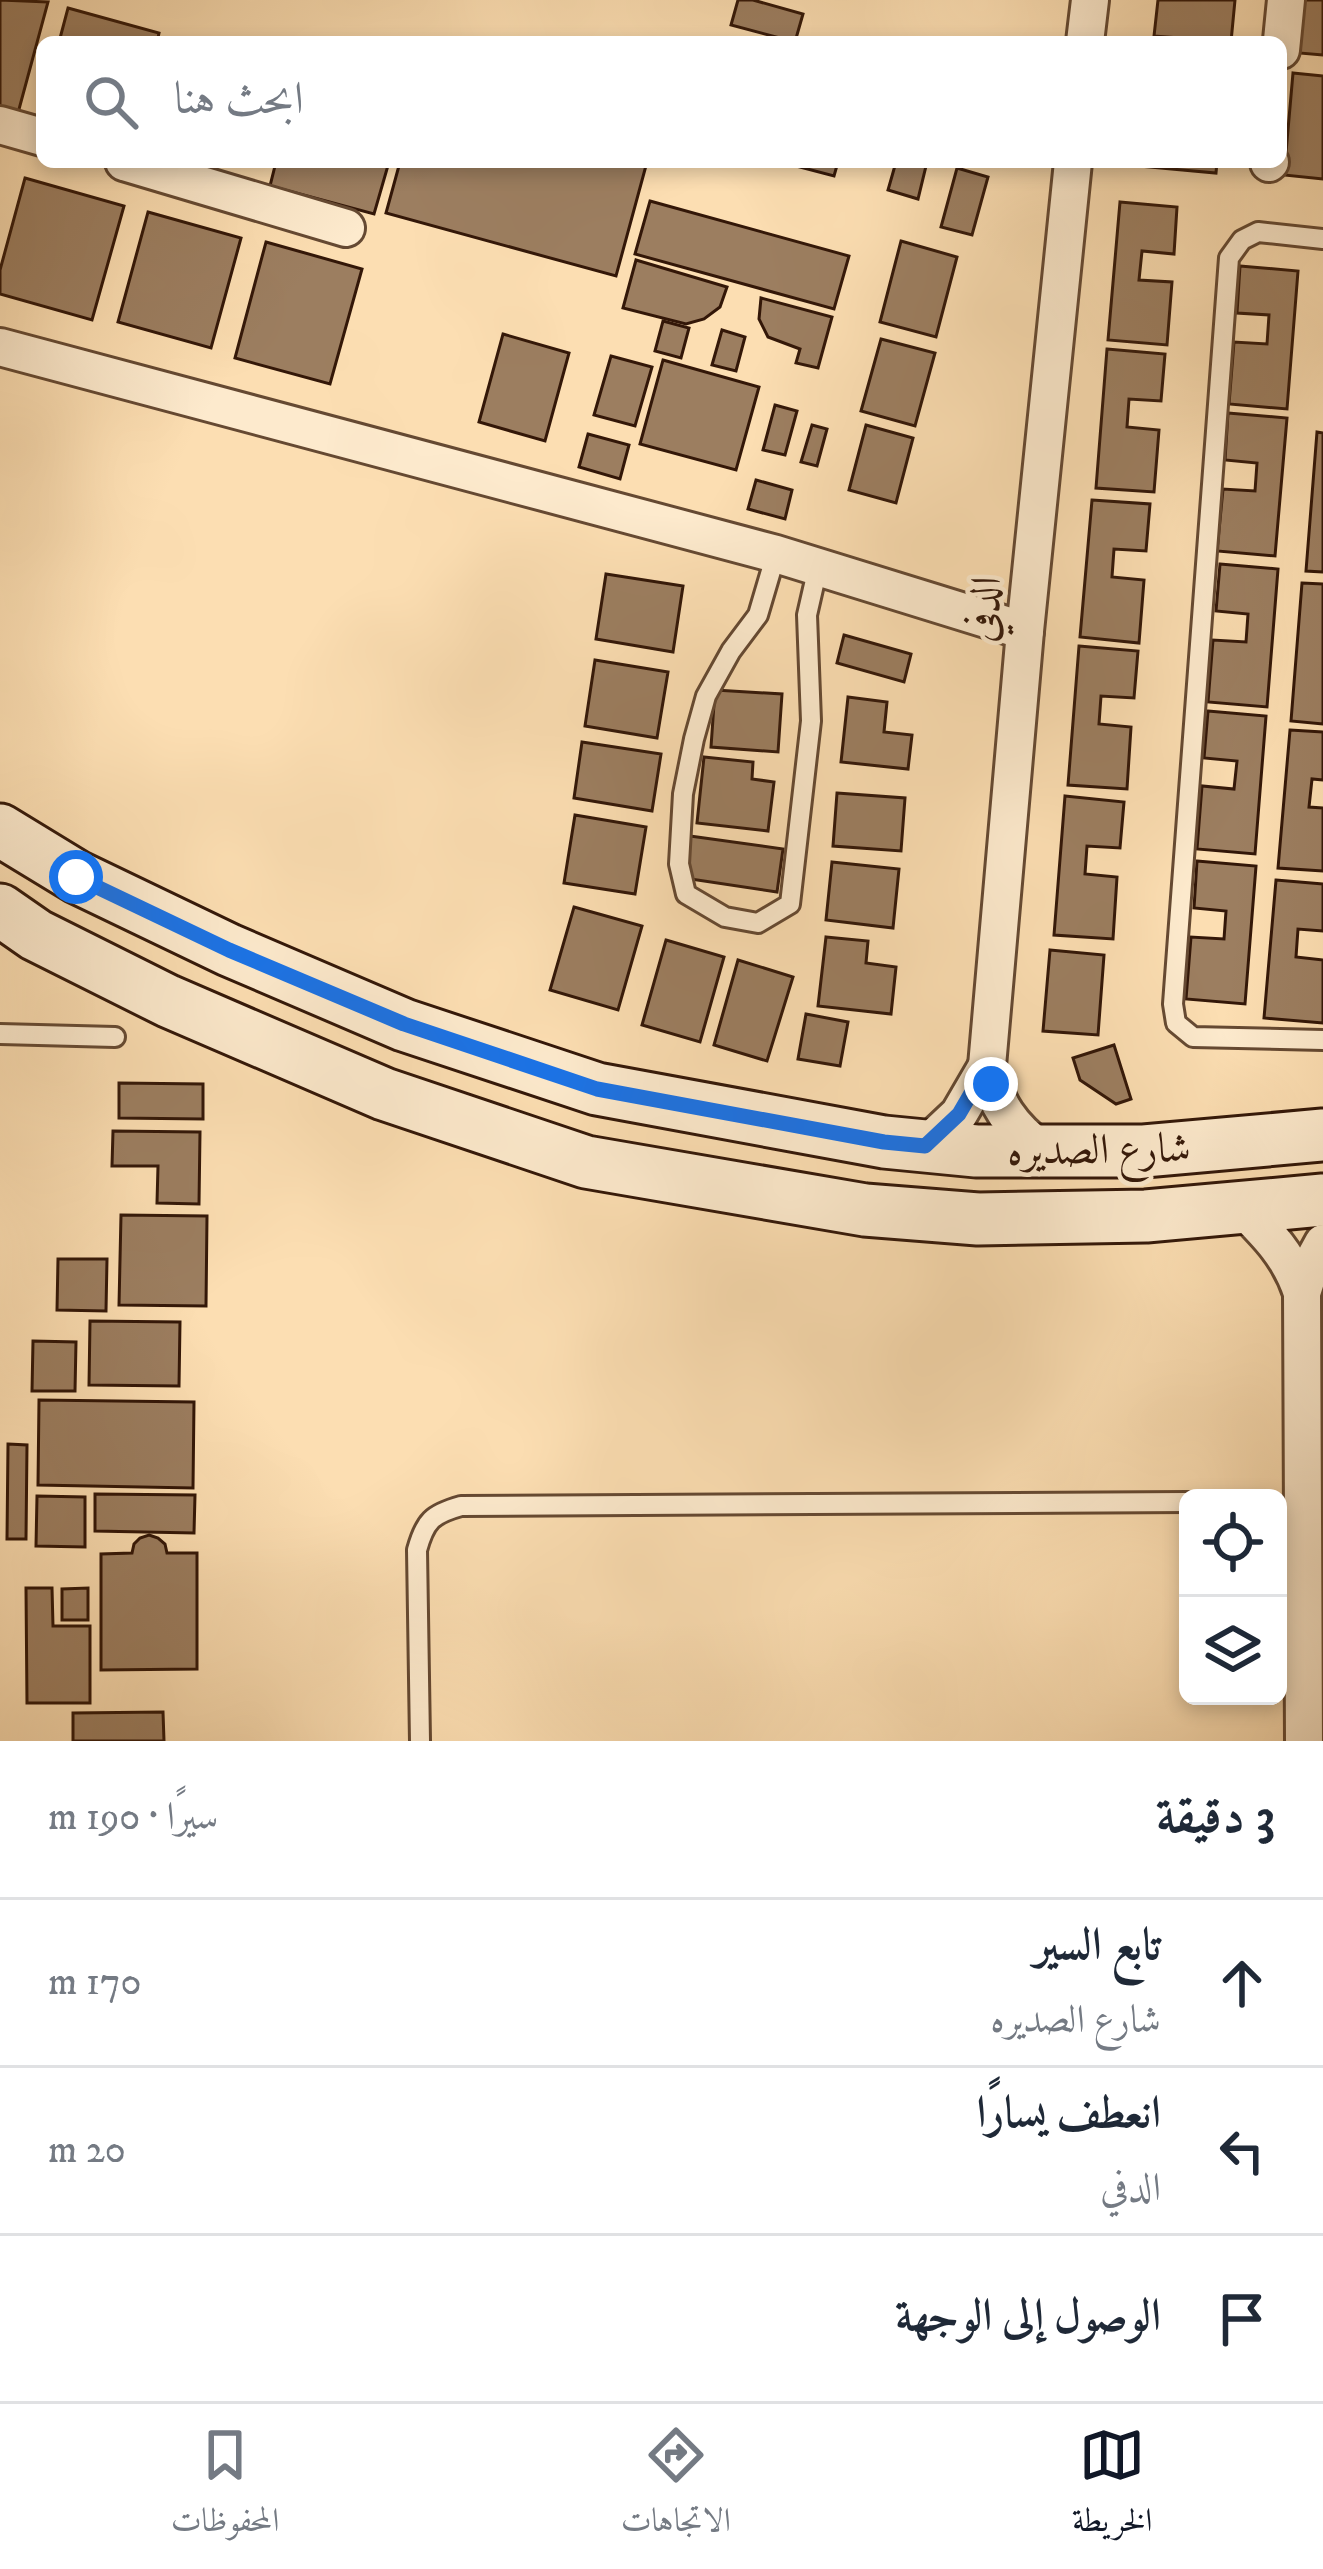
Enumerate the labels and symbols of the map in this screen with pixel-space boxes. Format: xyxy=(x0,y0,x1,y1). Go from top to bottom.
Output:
street label: الدفي xyxy=(956,574,1019,645)
route start xyxy=(49,850,103,904)
route end xyxy=(964,1057,1018,1111)
street label: شارع الصديره xyxy=(1007,1123,1192,1186)

